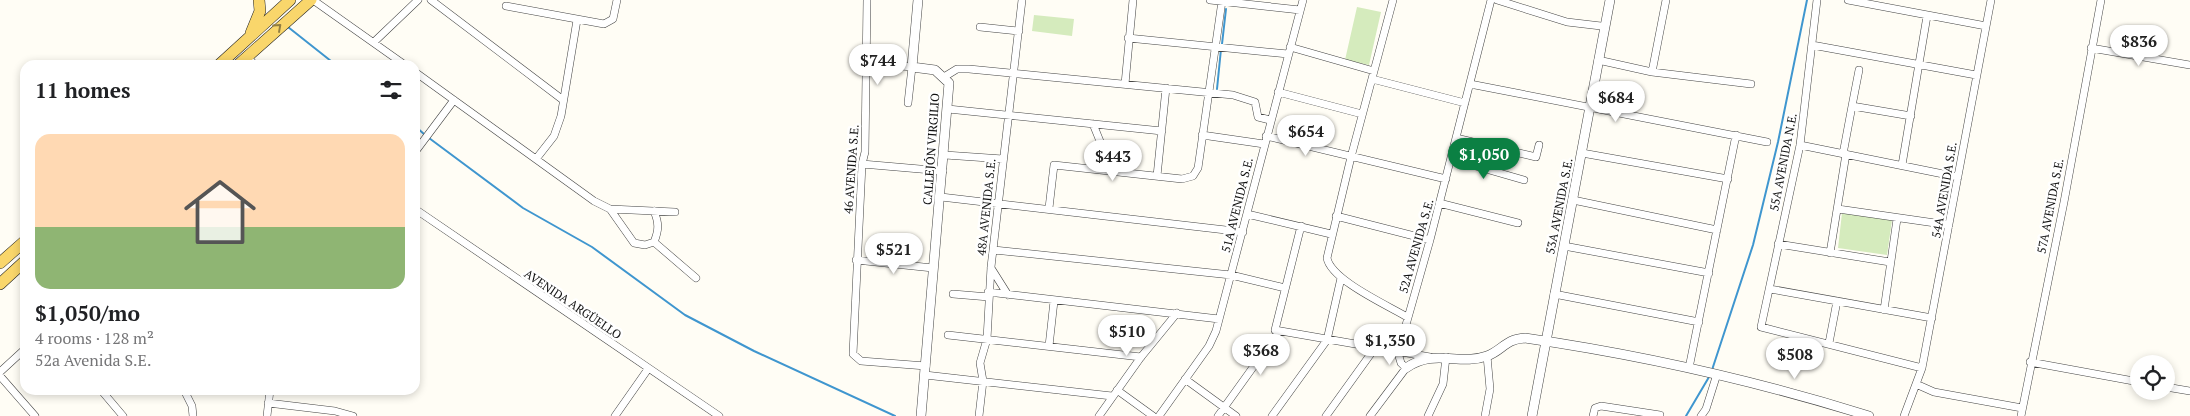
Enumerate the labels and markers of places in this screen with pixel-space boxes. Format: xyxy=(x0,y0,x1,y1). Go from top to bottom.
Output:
pin: $836 xyxy=(2109,24,2169,67)
pin: $744 xyxy=(848,44,908,86)
pin: $684 xyxy=(1586,80,1646,123)
pin: $654 xyxy=(1276,114,1336,157)
pin: $1,050 xyxy=(1443,138,1525,180)
pin: $443 xyxy=(1083,140,1143,182)
pin: $521 xyxy=(864,232,924,275)
pin: $510 xyxy=(1097,314,1157,357)
pin: $1,350 xyxy=(1349,324,1431,366)
pin: $368 xyxy=(1231,334,1291,376)
pin: $508 xyxy=(1765,338,1825,380)

